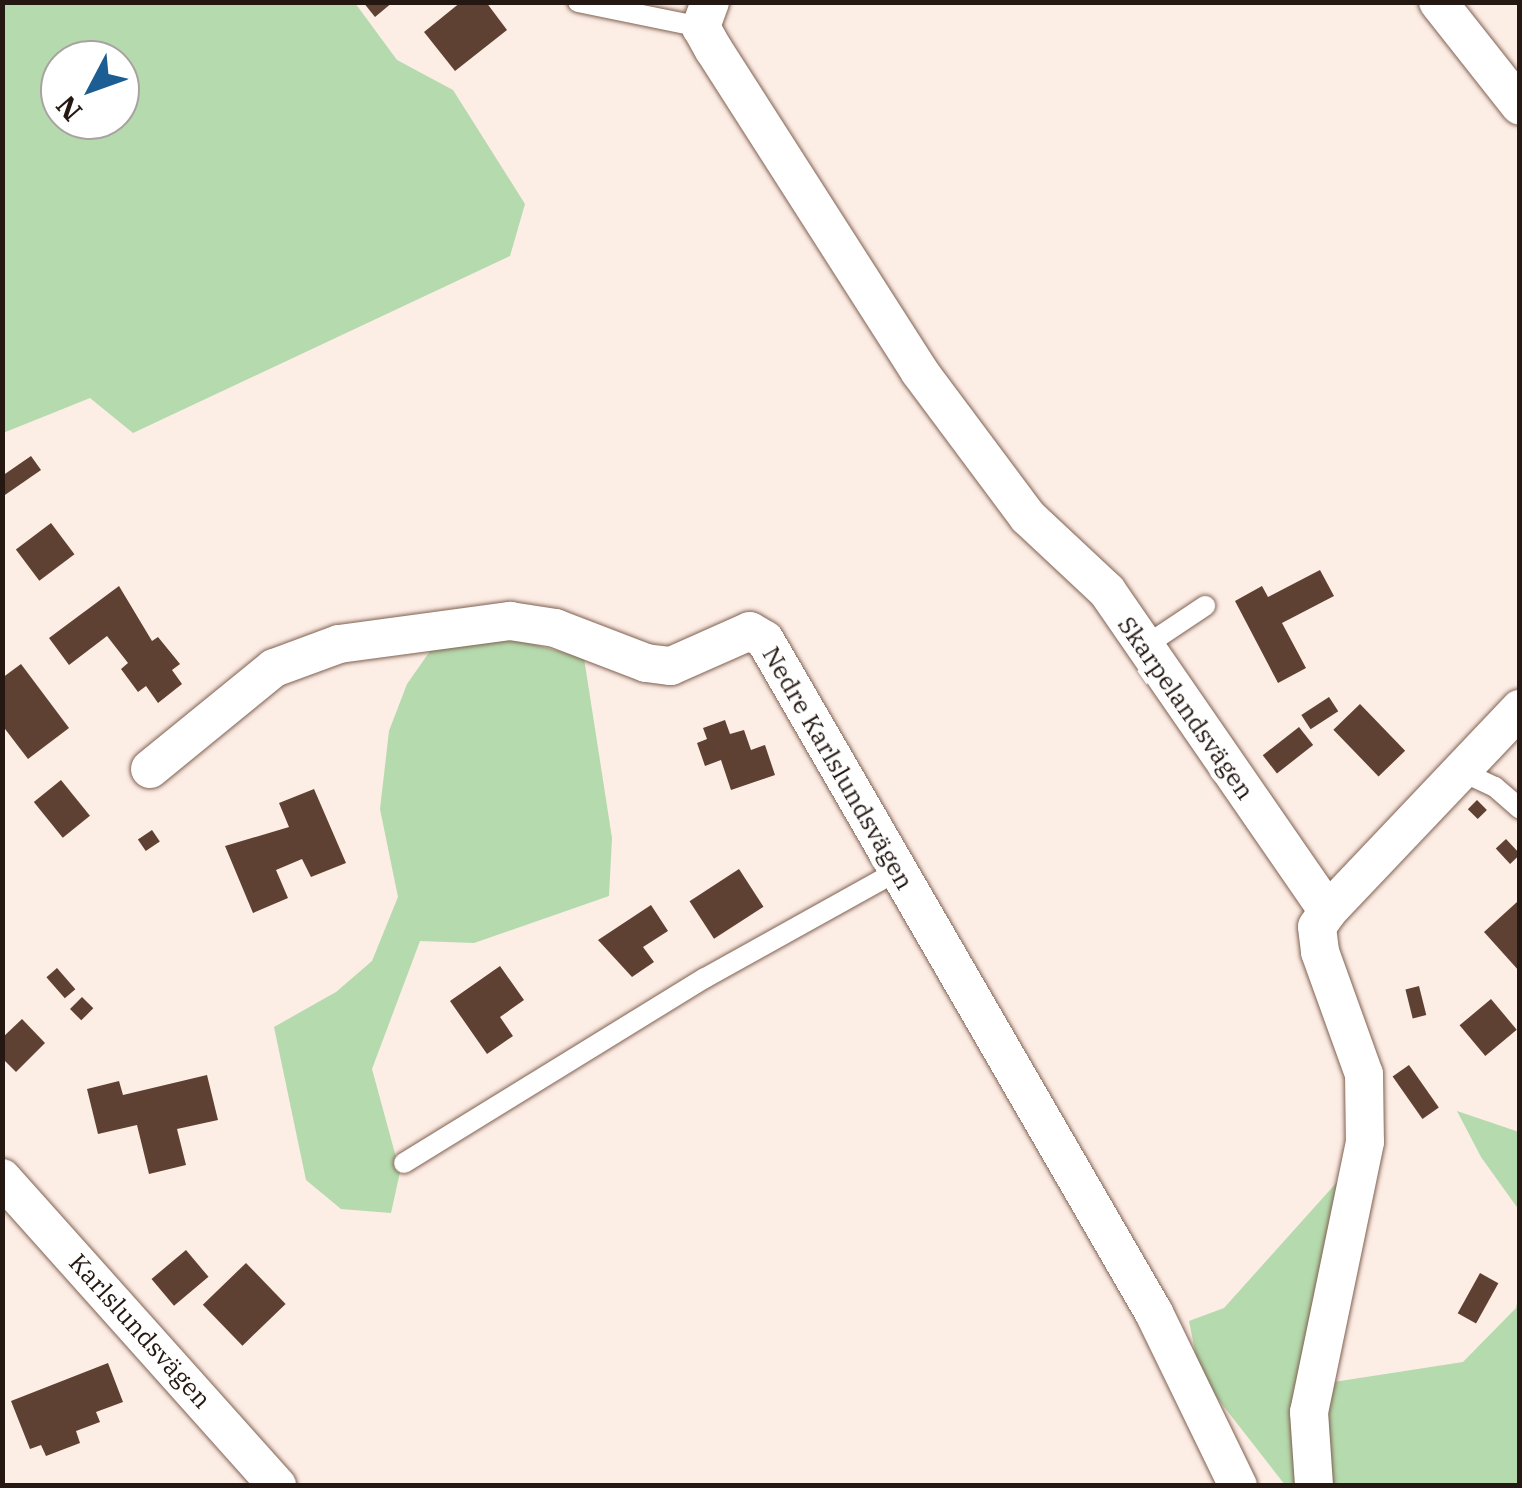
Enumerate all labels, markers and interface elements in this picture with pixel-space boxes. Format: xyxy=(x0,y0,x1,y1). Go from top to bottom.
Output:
north arrow xyxy=(40,40,140,140)
text: N xyxy=(47,88,90,129)
street label: Skarpelandsvägen xyxy=(1112,611,1260,805)
street label: Nedre Karlslundsvägen xyxy=(756,641,920,895)
street label: Karlslundsvägen xyxy=(63,1248,217,1414)

